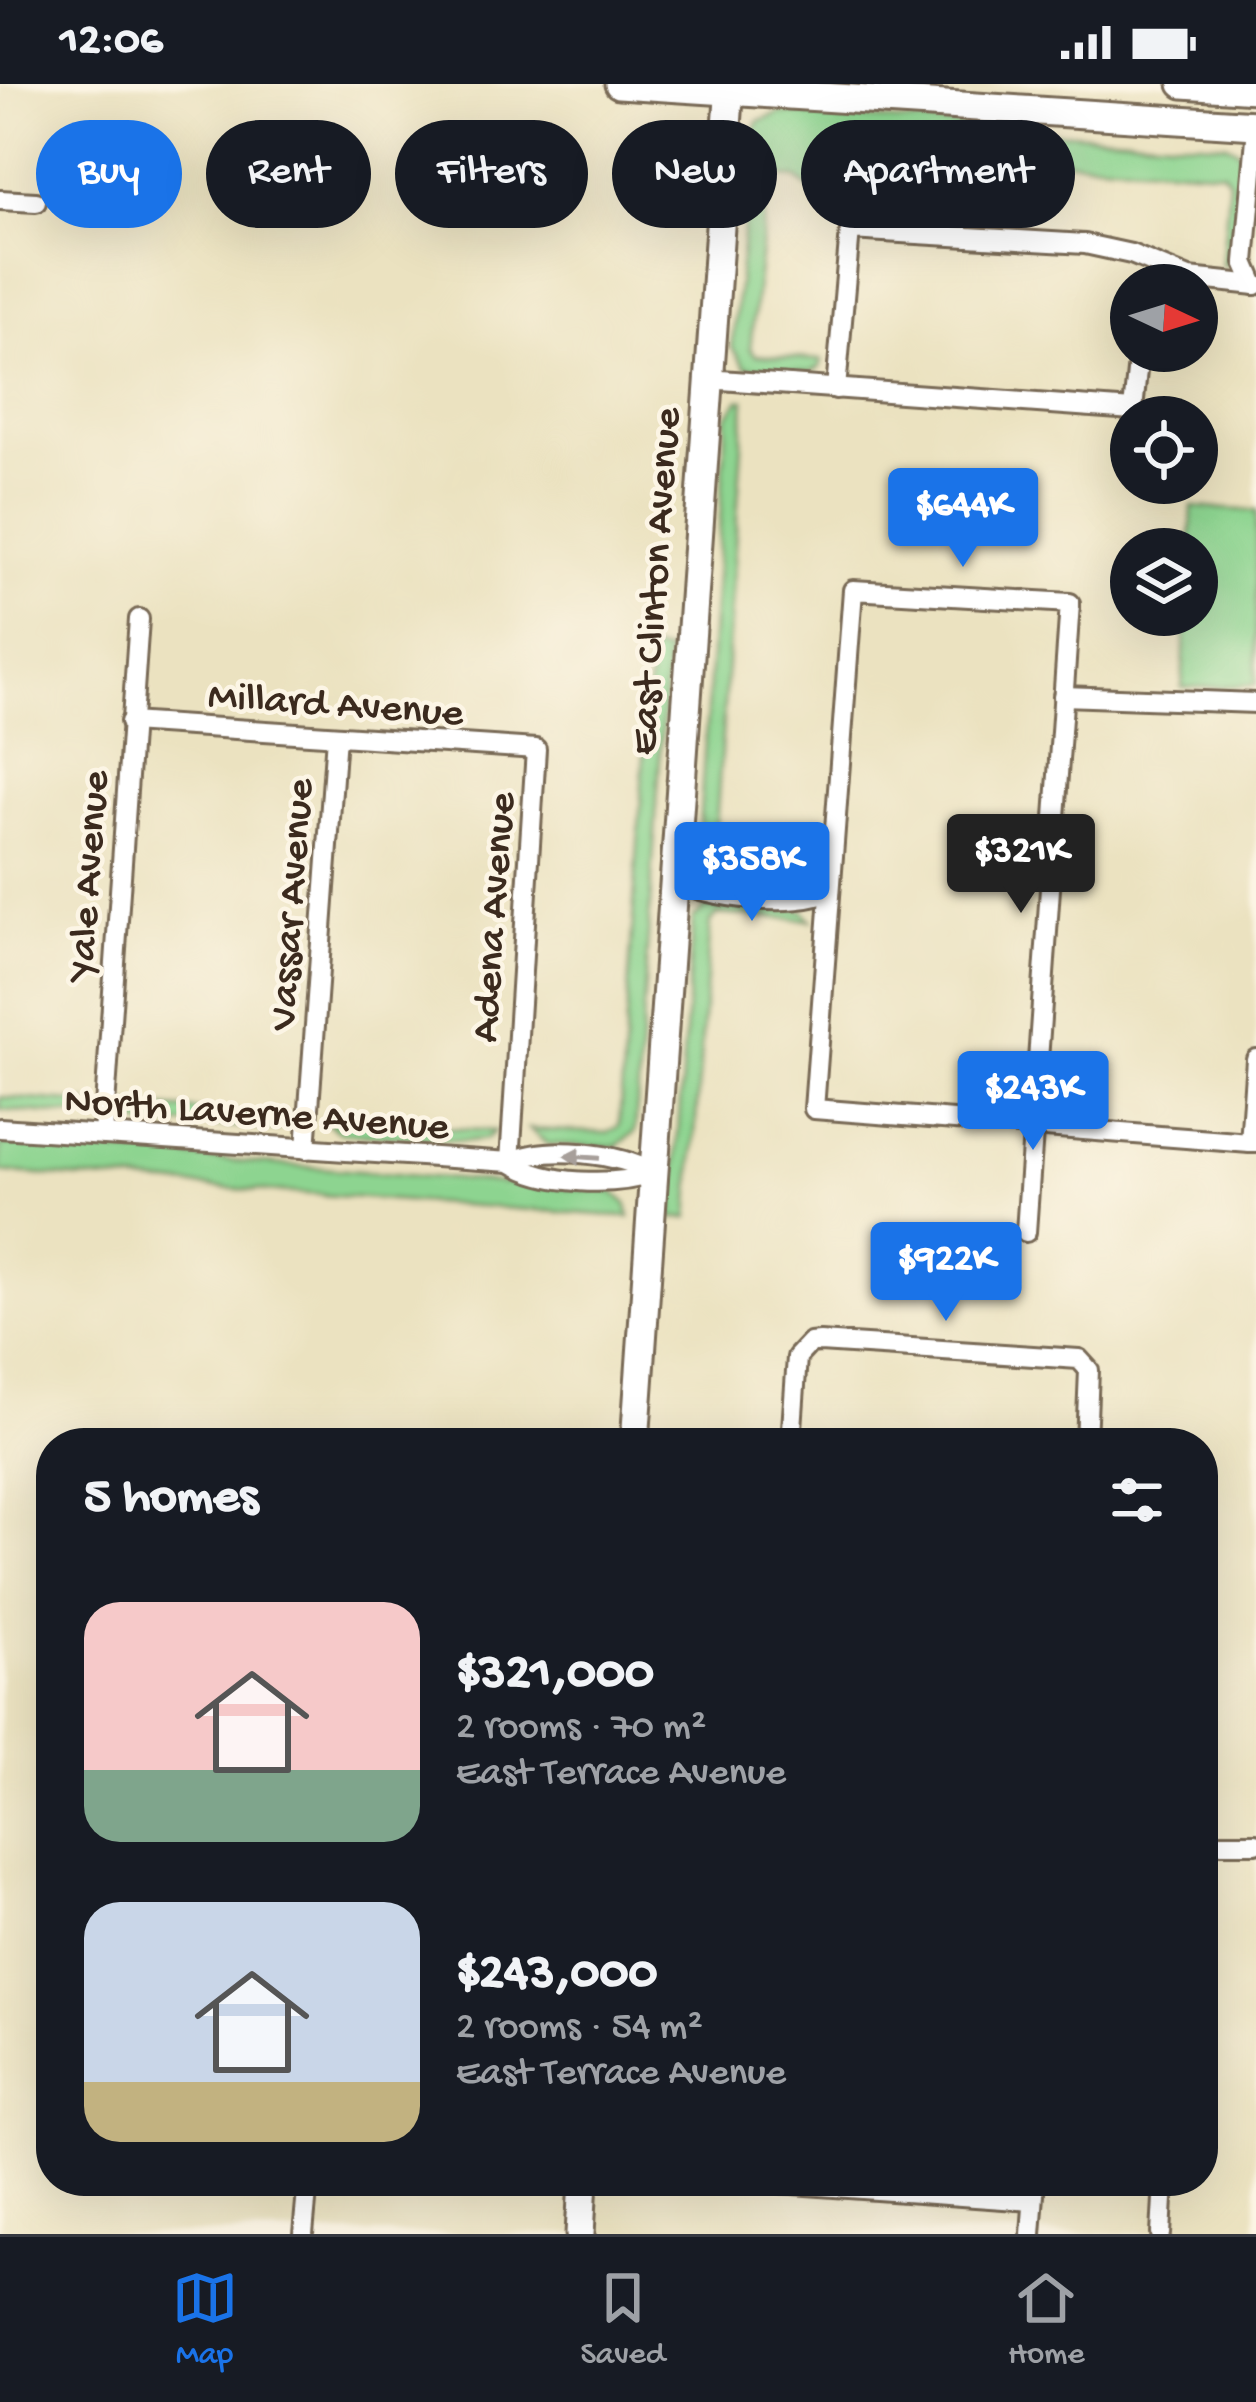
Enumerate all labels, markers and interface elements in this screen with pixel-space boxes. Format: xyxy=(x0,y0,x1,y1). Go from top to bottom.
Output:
text: 12:06 xyxy=(60,16,163,69)
chip: Buy xyxy=(36,120,182,228)
chip: Rent xyxy=(206,120,371,228)
chip: Filters xyxy=(395,120,588,228)
chip: New xyxy=(612,120,777,228)
chip: Apartment xyxy=(801,120,1075,228)
north arrow xyxy=(1110,264,1218,372)
map controls xyxy=(1110,264,1218,636)
button: locate xyxy=(1110,396,1218,504)
street label: East Clinton Avenue xyxy=(622,405,695,757)
pin: $644K xyxy=(879,468,1047,570)
text: $644K xyxy=(915,484,1011,530)
button: layers xyxy=(1110,528,1218,636)
street label: Millard Avenue xyxy=(206,674,466,741)
street label: Yale Avenue xyxy=(59,768,123,986)
street label: Vassar Avenue xyxy=(261,776,328,1033)
street label: Adena Avenue xyxy=(463,790,530,1044)
pin: $321K xyxy=(937,814,1105,916)
pin: $358K xyxy=(668,822,836,924)
text: $321K xyxy=(974,830,1068,876)
text: $358K xyxy=(701,838,803,884)
pin: $243K xyxy=(949,1051,1117,1153)
text: $243K xyxy=(985,1067,1081,1113)
street label: North Laverne Avenue xyxy=(63,1079,452,1154)
one-way arrow xyxy=(563,1147,601,1166)
pin: $922K xyxy=(862,1222,1030,1324)
text: $922K xyxy=(898,1238,994,1284)
icon: filters xyxy=(1104,1467,1170,1533)
text: 5 homes xyxy=(84,1470,258,1530)
text: $321,000 xyxy=(456,1646,654,1706)
icon: home xyxy=(180,1650,324,1794)
text: 2 rooms · 70 m² xyxy=(456,1706,706,1752)
text: East Terrace Avenue xyxy=(456,1752,786,1798)
text: $243,000 xyxy=(456,1946,657,2006)
icon: home xyxy=(180,1950,324,2094)
text: 2 rooms · 54 m² xyxy=(456,2006,703,2052)
text: East Terrace Avenue xyxy=(456,2052,786,2098)
tab: Map xyxy=(172,2265,238,2375)
tab: Saved xyxy=(581,2265,665,2375)
tab: Home xyxy=(1008,2265,1084,2375)

